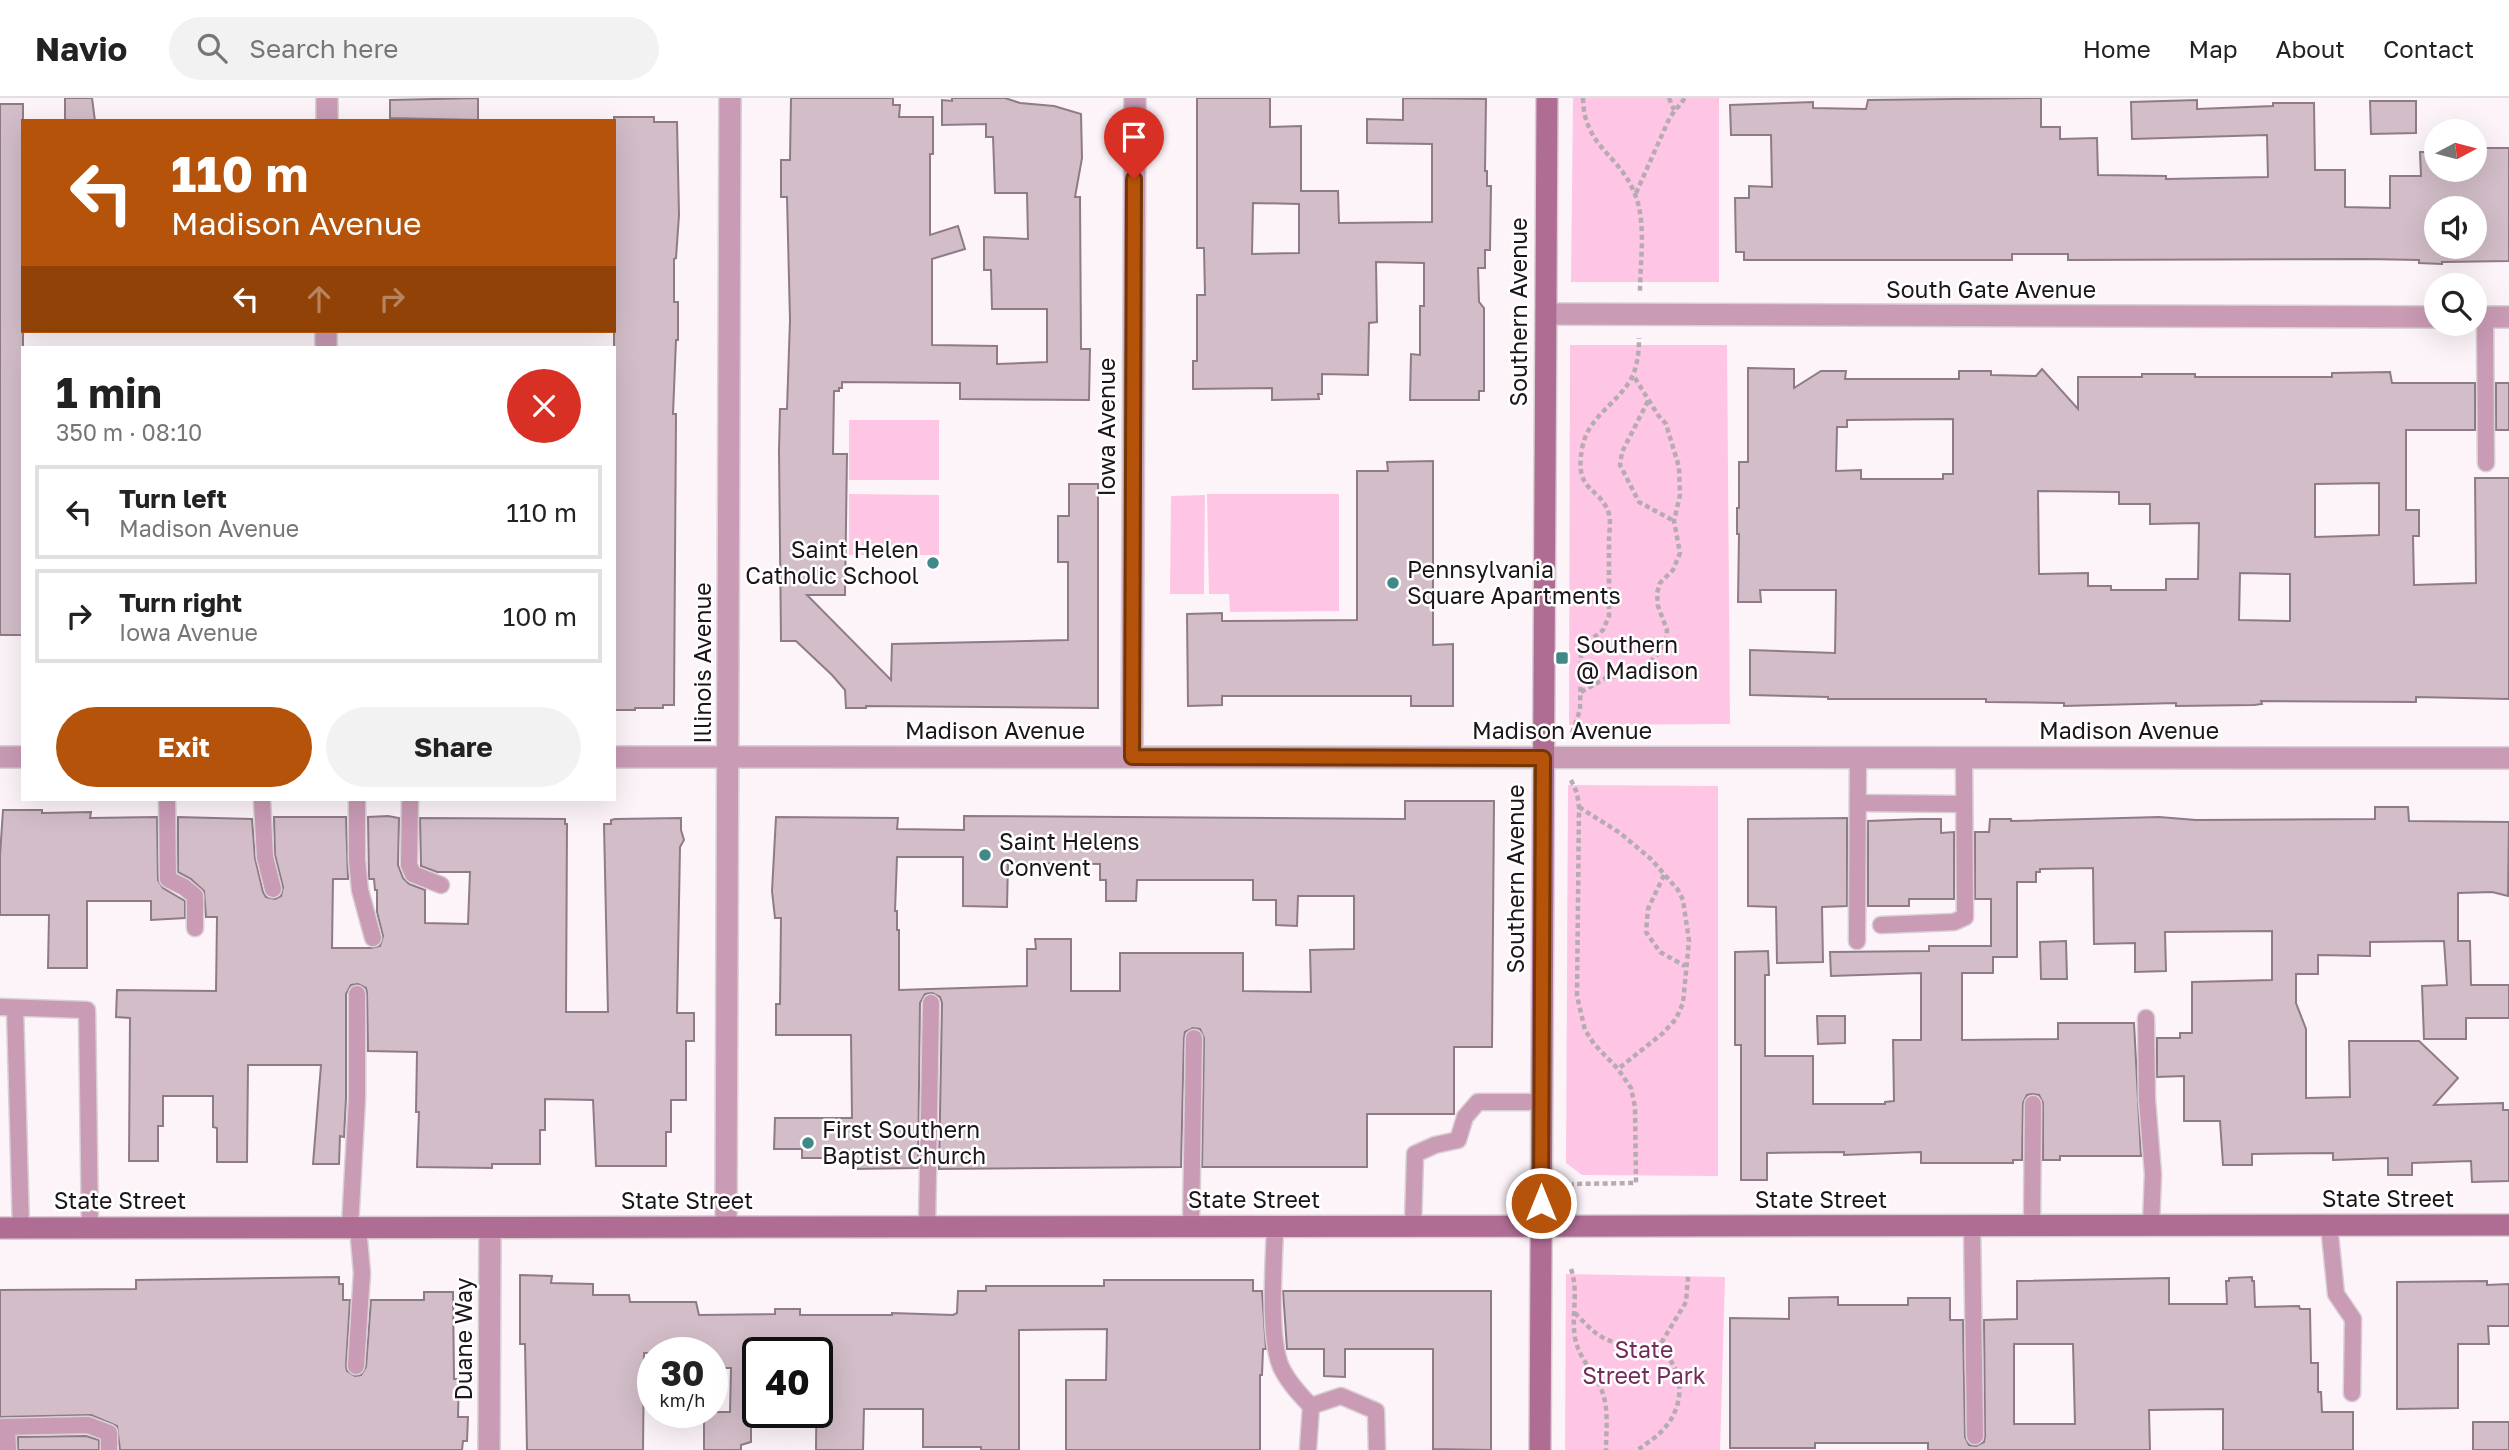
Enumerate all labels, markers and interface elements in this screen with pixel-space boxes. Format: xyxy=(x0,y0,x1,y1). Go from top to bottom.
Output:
search box xyxy=(169,17,659,80)
text: Navio xyxy=(35,29,127,68)
icon: search xyxy=(193,29,231,67)
text: Search here xyxy=(249,33,398,64)
text: Home xyxy=(2083,34,2151,63)
text: Map xyxy=(2189,34,2238,63)
text: About xyxy=(2276,34,2345,63)
text: Contact xyxy=(2383,34,2474,63)
pin xyxy=(1104,107,1164,179)
icon: arrive xyxy=(1115,118,1153,156)
north arrow xyxy=(2424,119,2487,182)
map controls xyxy=(2424,119,2487,336)
text: 110 m xyxy=(171,144,308,203)
icon: left xyxy=(56,147,147,238)
button: sound xyxy=(2424,196,2487,259)
text: Madison Avenue xyxy=(171,204,422,242)
street label: Southern Avenue xyxy=(1504,217,1532,407)
button: search xyxy=(2424,273,2487,336)
street label: South Gate Avenue xyxy=(1886,275,2096,303)
icon: left xyxy=(227,280,265,318)
icon: ahead xyxy=(300,280,338,318)
icon: right xyxy=(373,280,411,318)
street label: Iowa Avenue xyxy=(1092,358,1120,496)
text: 1 min xyxy=(56,367,162,417)
button: close xyxy=(507,369,581,443)
text: 350 m · 08:10 xyxy=(56,418,202,446)
text: Turn left xyxy=(119,483,227,514)
icon: left xyxy=(60,493,98,531)
text: 110 m xyxy=(506,497,577,528)
text: Madison Avenue xyxy=(119,514,299,542)
place label: Saint Helen Catholic School xyxy=(745,535,919,589)
marker: Saint Helen Catholic School xyxy=(925,555,941,571)
place label: Pennsylvania Square Apartments xyxy=(1407,555,1621,609)
marker: Pennsylvania Square Apartments xyxy=(1385,575,1401,591)
street label: Illinois Avenue xyxy=(688,582,716,744)
text: Turn right xyxy=(119,587,242,618)
icon: right xyxy=(60,597,98,635)
text: 100 m xyxy=(503,601,577,632)
text: Iowa Avenue xyxy=(119,618,258,646)
place label: Southern @ Madison xyxy=(1576,630,1698,684)
marker: Southern @ Madison xyxy=(1554,650,1570,666)
button: Exit xyxy=(56,707,312,787)
button: Share xyxy=(326,707,581,787)
street label: Madison Avenue xyxy=(905,716,1085,744)
street label: Madison Avenue xyxy=(1472,716,1652,744)
street label: Madison Avenue xyxy=(2039,716,2219,744)
street label: Southern Avenue xyxy=(1501,784,1529,974)
place label: Saint Helens Convent xyxy=(999,827,1139,881)
marker: Saint Helens Convent xyxy=(977,847,993,863)
place label: First Southern Baptist Church xyxy=(822,1115,986,1169)
marker: First Southern Baptist Church xyxy=(800,1135,816,1151)
position arrow xyxy=(1504,1166,1578,1240)
street label: State Street xyxy=(2322,1184,2454,1212)
street label: State Street xyxy=(1188,1185,1320,1213)
street label: State Street xyxy=(1755,1185,1887,1213)
street label: State Street xyxy=(54,1186,186,1214)
street label: State Street xyxy=(621,1186,753,1214)
street label: Duane Way xyxy=(449,1277,477,1400)
park label: State Street Park xyxy=(1582,1335,1706,1389)
speed limit sign: 40 xyxy=(742,1337,833,1428)
text: 30 xyxy=(660,1352,705,1394)
text: km/h xyxy=(660,1389,705,1411)

